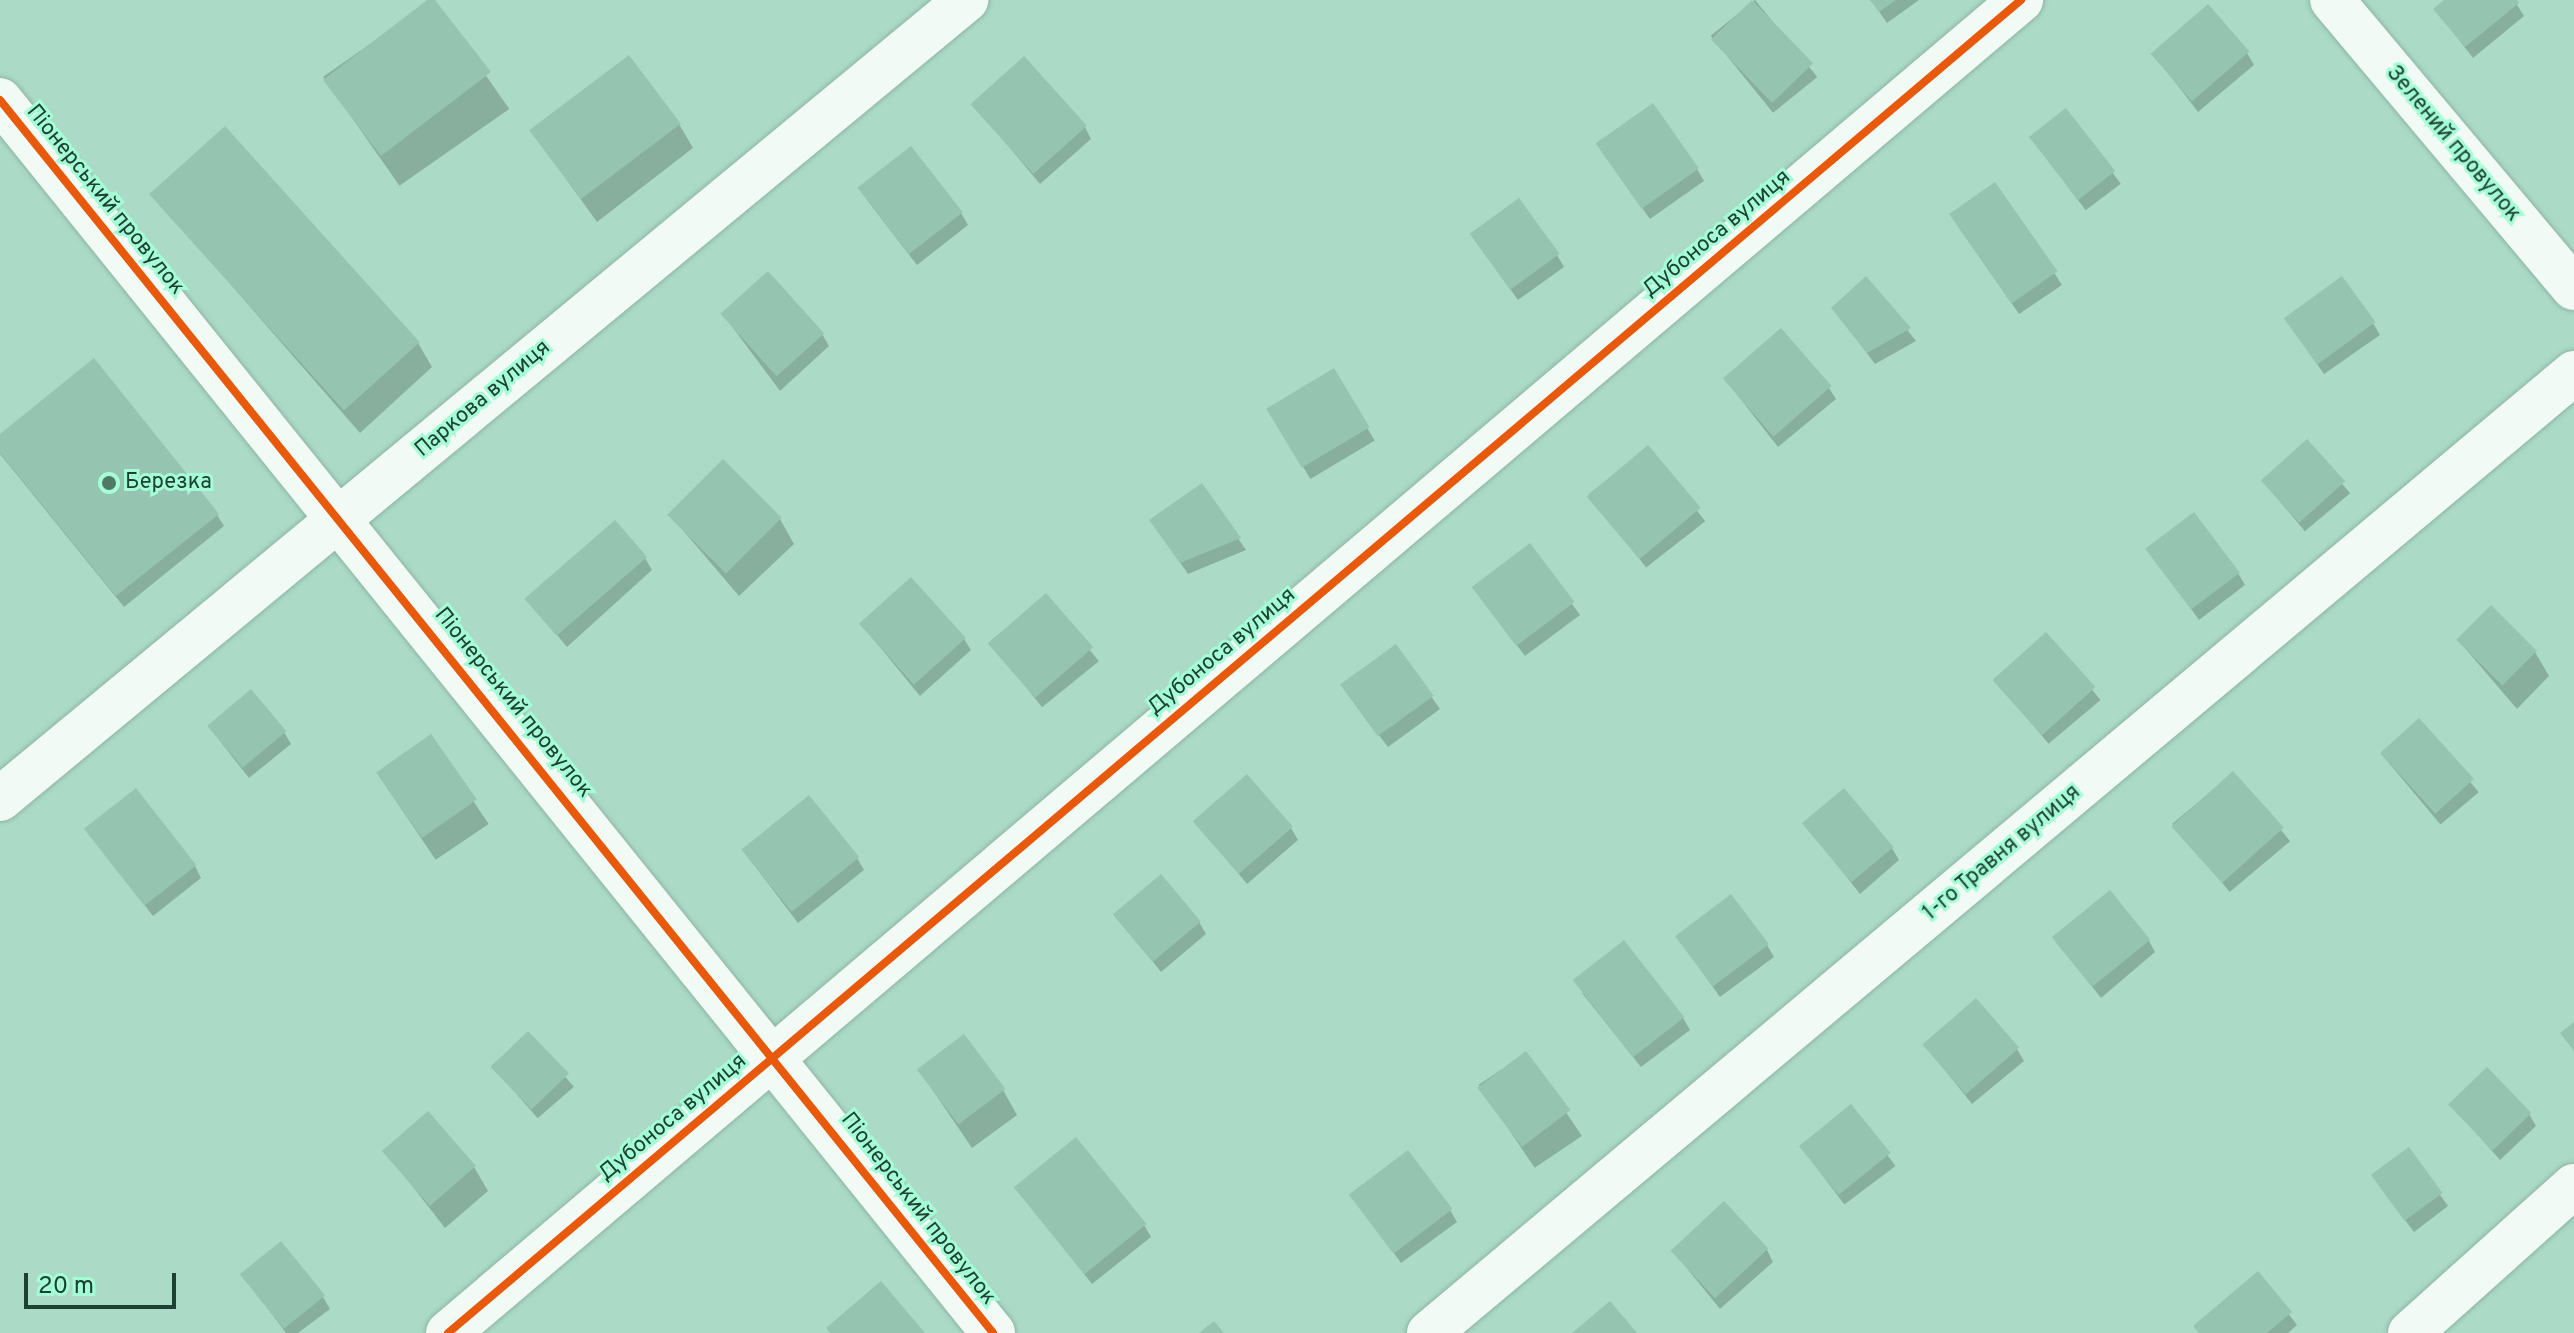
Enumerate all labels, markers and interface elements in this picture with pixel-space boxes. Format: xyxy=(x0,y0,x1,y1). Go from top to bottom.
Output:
street label: Зелений провулок xyxy=(2380,61,2526,227)
street label: Піонерський провулок xyxy=(20,100,190,300)
street label: Дубоноса вулиця xyxy=(1638,164,1796,304)
street label: Паркова вулиця xyxy=(410,335,556,463)
place label: Березка xyxy=(125,470,212,496)
marker: Березка xyxy=(100,474,118,492)
street label: Дубоноса вулиця xyxy=(1143,582,1301,722)
street label: Піонерський провулок xyxy=(428,603,598,803)
street label: 1-го Травня вулиця xyxy=(1917,779,2087,927)
street label: Дубоноса вулиця xyxy=(594,1048,752,1188)
street label: Піонерський провулок xyxy=(835,1107,1001,1311)
scale bar xyxy=(28,1257,180,1307)
text: 20 m xyxy=(38,1272,94,1302)

